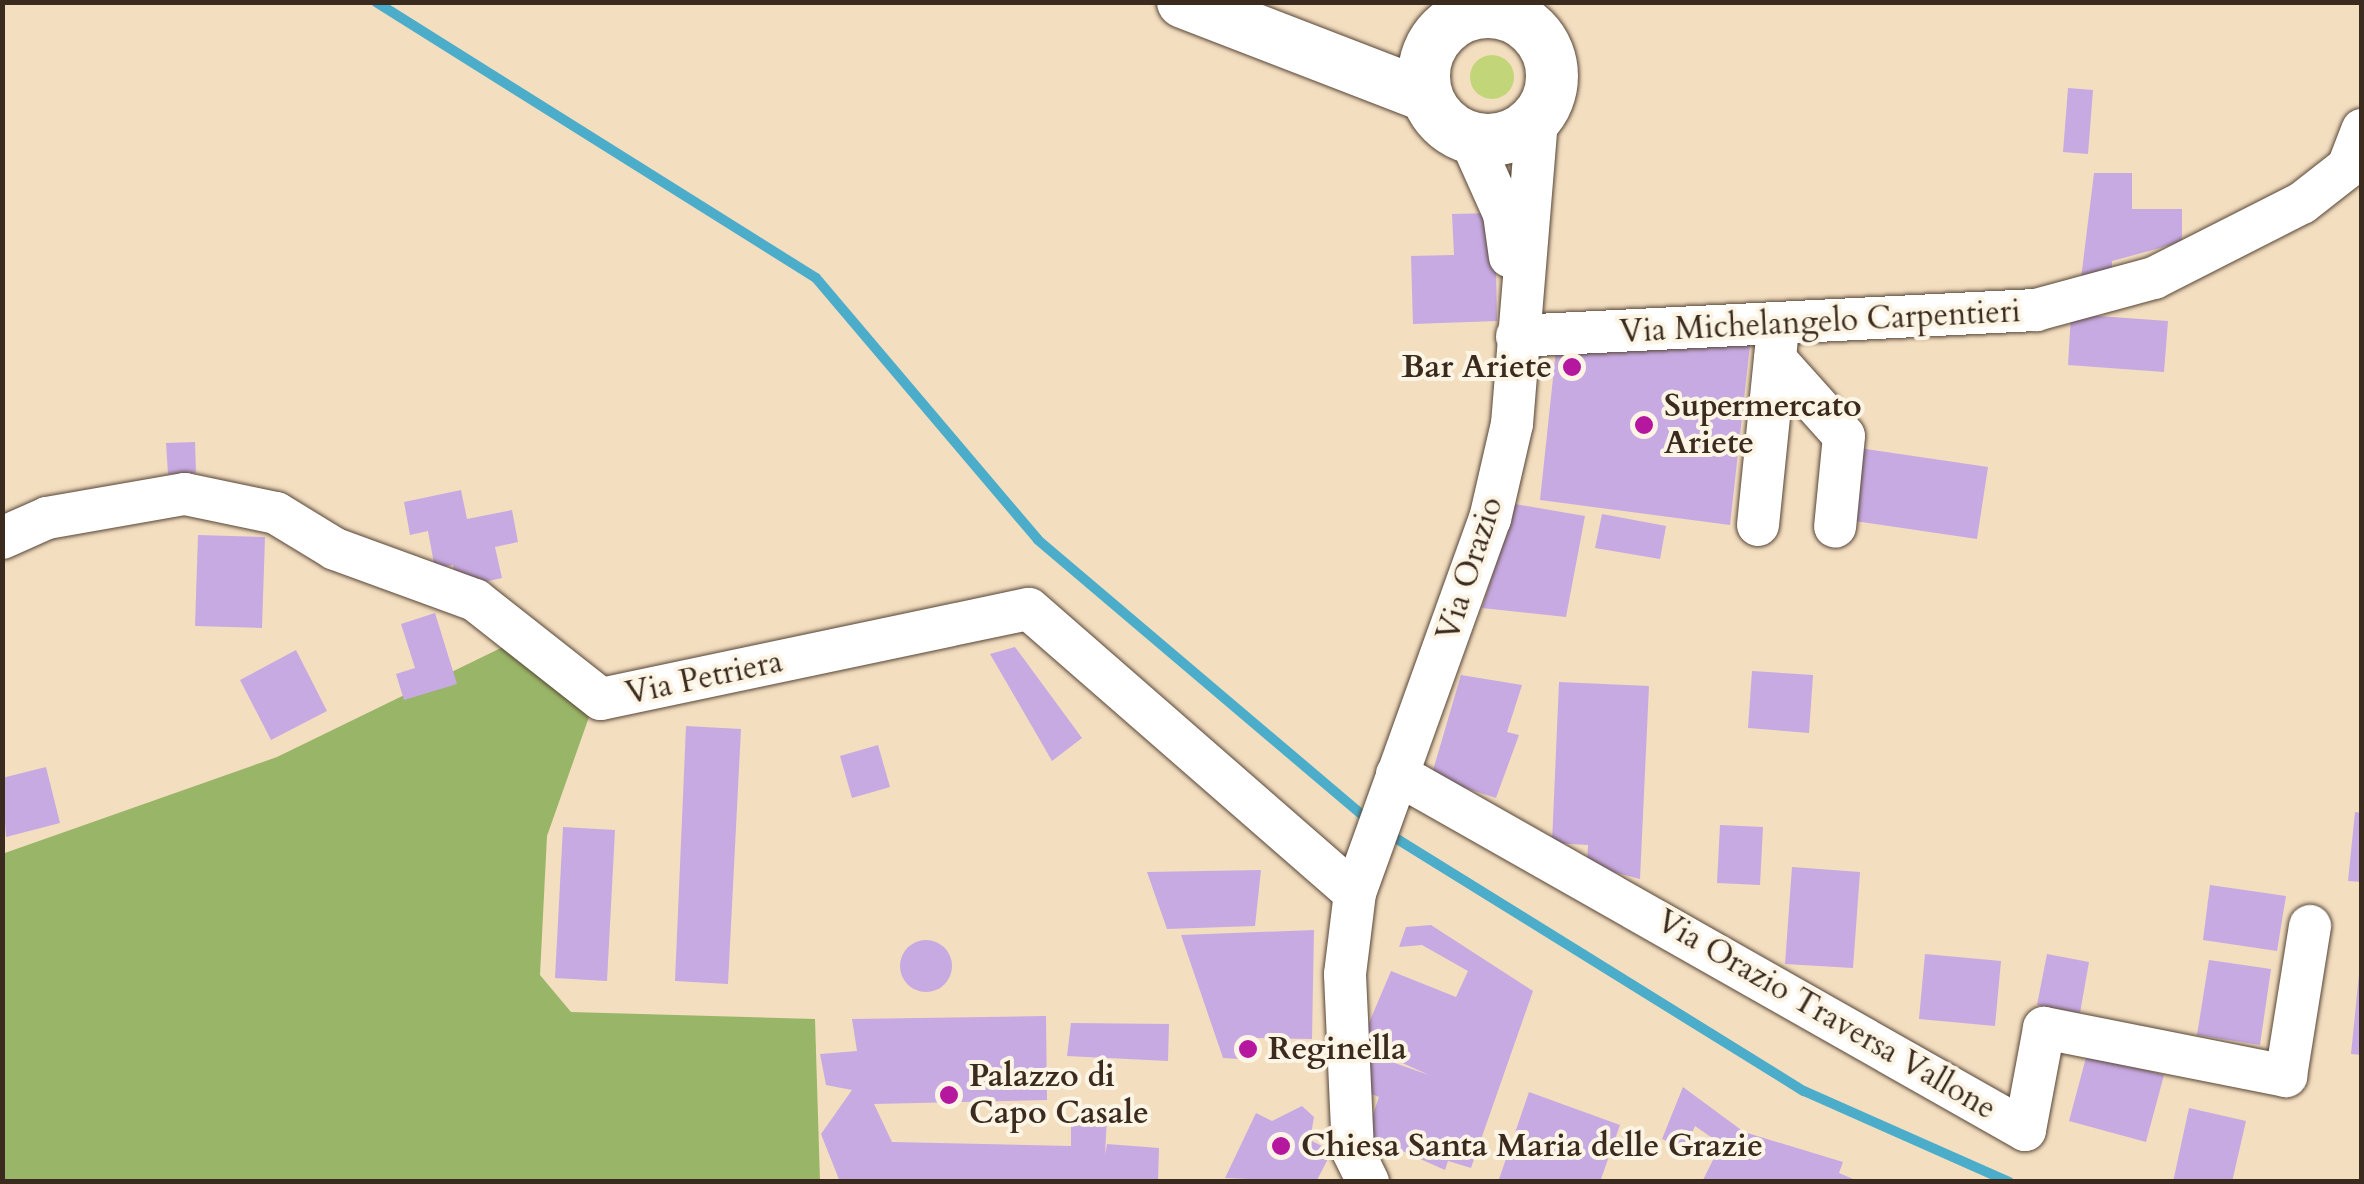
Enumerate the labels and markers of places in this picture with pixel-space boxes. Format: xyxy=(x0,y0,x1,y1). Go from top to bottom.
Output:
place label: Bar Ariete xyxy=(1401,348,1552,386)
marker: Bar Ariete xyxy=(1561,356,1583,378)
place label: Supermercato Ariete xyxy=(1664,388,1862,463)
marker: Supermercato Ariete xyxy=(1633,414,1655,436)
place label: Reginella xyxy=(1268,1030,1407,1068)
marker: Reginella xyxy=(1237,1038,1259,1060)
place label: Palazzo di Capo Casale xyxy=(969,1058,1149,1133)
marker: Palazzo di Capo Casale xyxy=(938,1084,960,1106)
place label: Chiesa Santa Maria delle Grazie xyxy=(1301,1127,1763,1165)
marker: Chiesa Santa Maria delle Grazie xyxy=(1270,1135,1292,1157)

